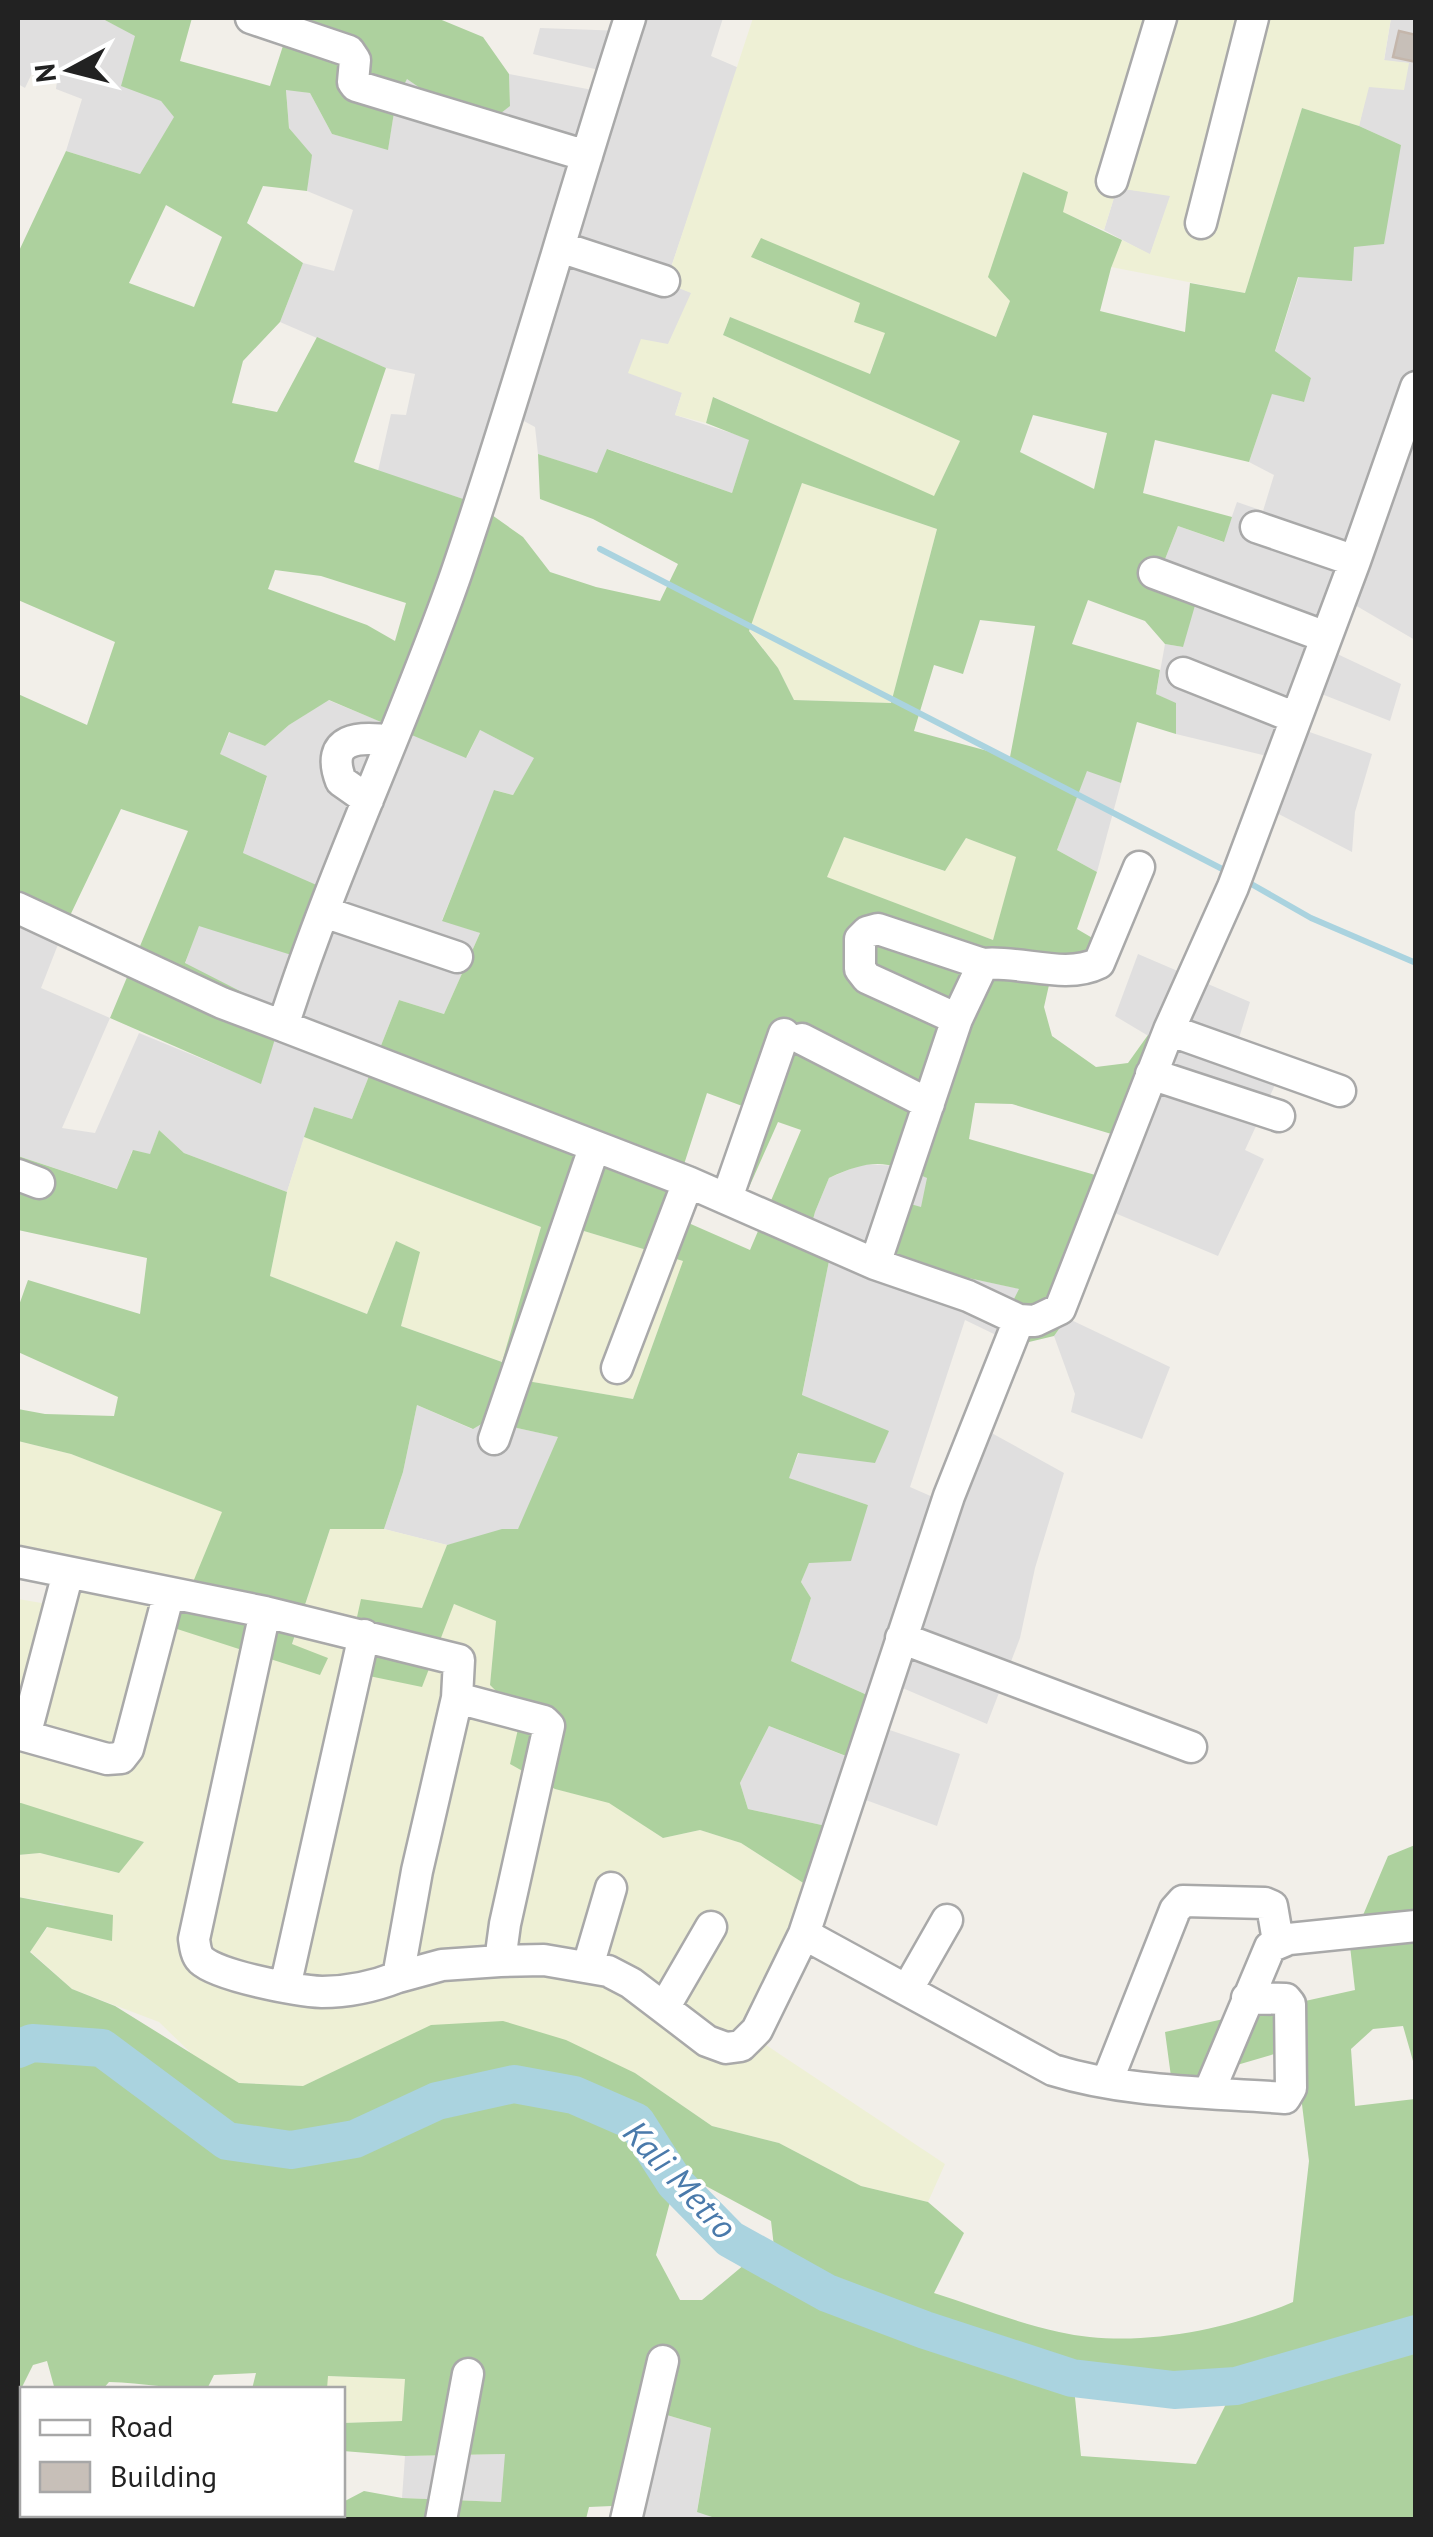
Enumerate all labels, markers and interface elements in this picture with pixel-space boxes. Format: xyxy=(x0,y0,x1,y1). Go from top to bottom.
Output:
north arrow xyxy=(20,20,120,120)
text: N xyxy=(25,62,64,84)
water label: Kali Metro xyxy=(614,2110,748,2249)
legend xyxy=(20,2387,345,2517)
text: Road xyxy=(110,2406,174,2445)
text: Building xyxy=(110,2456,217,2495)

